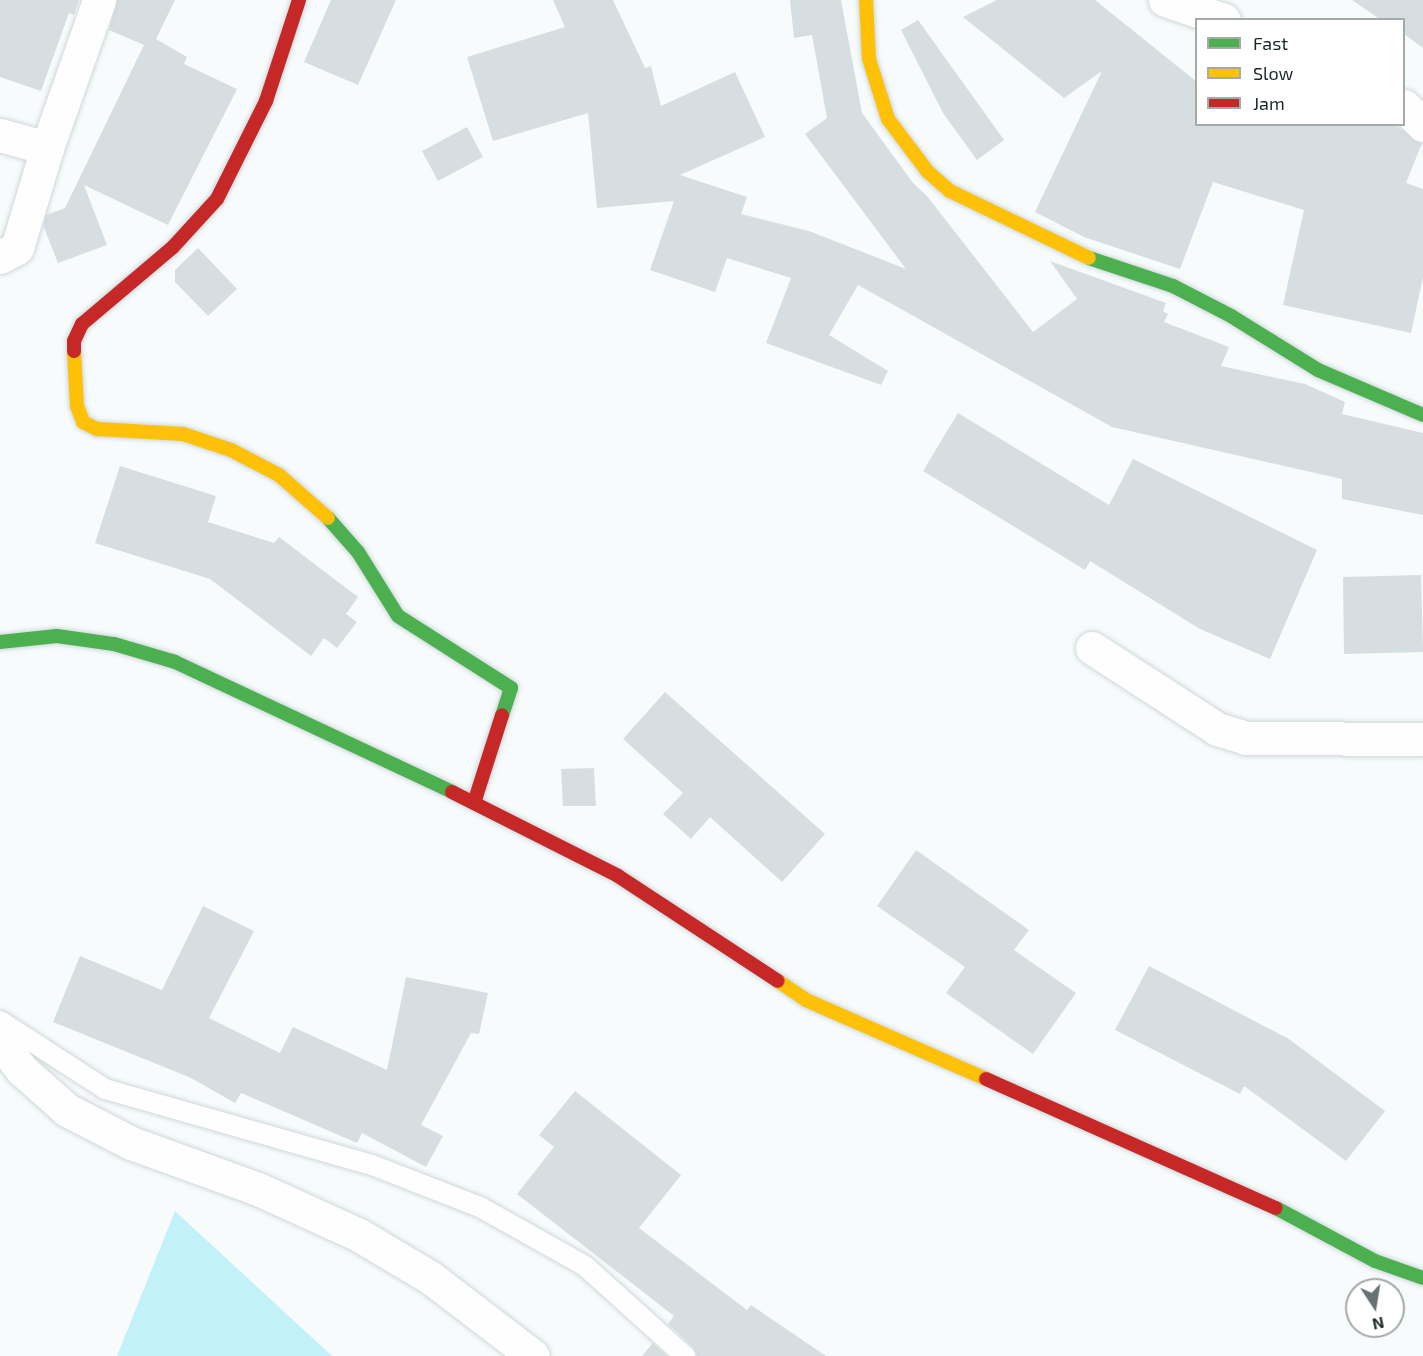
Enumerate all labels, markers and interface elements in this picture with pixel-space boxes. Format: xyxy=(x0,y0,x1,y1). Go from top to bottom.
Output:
legend xyxy=(1195,18,1405,126)
text: Fast xyxy=(1253,32,1288,54)
text: Slow xyxy=(1253,62,1293,84)
text: Jam xyxy=(1253,92,1285,114)
north arrow xyxy=(1345,1278,1405,1338)
text: N xyxy=(1371,1314,1386,1335)

